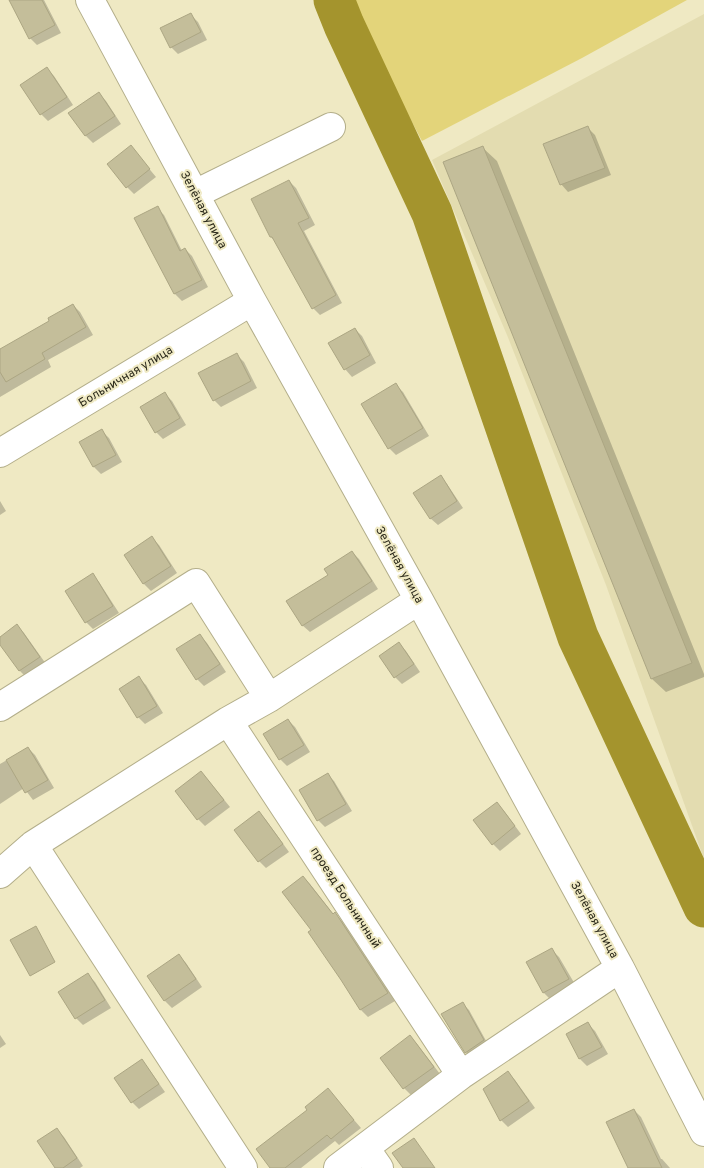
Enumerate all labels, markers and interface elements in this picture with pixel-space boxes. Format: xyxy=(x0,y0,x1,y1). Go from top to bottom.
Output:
street label: Зелёная улица xyxy=(176,168,230,252)
street label: Больничная улица xyxy=(76,343,176,411)
street label: Зелёная улица xyxy=(371,524,427,606)
street label: проезд Больничный xyxy=(306,844,384,952)
street label: Зелёная улица xyxy=(566,879,622,961)

